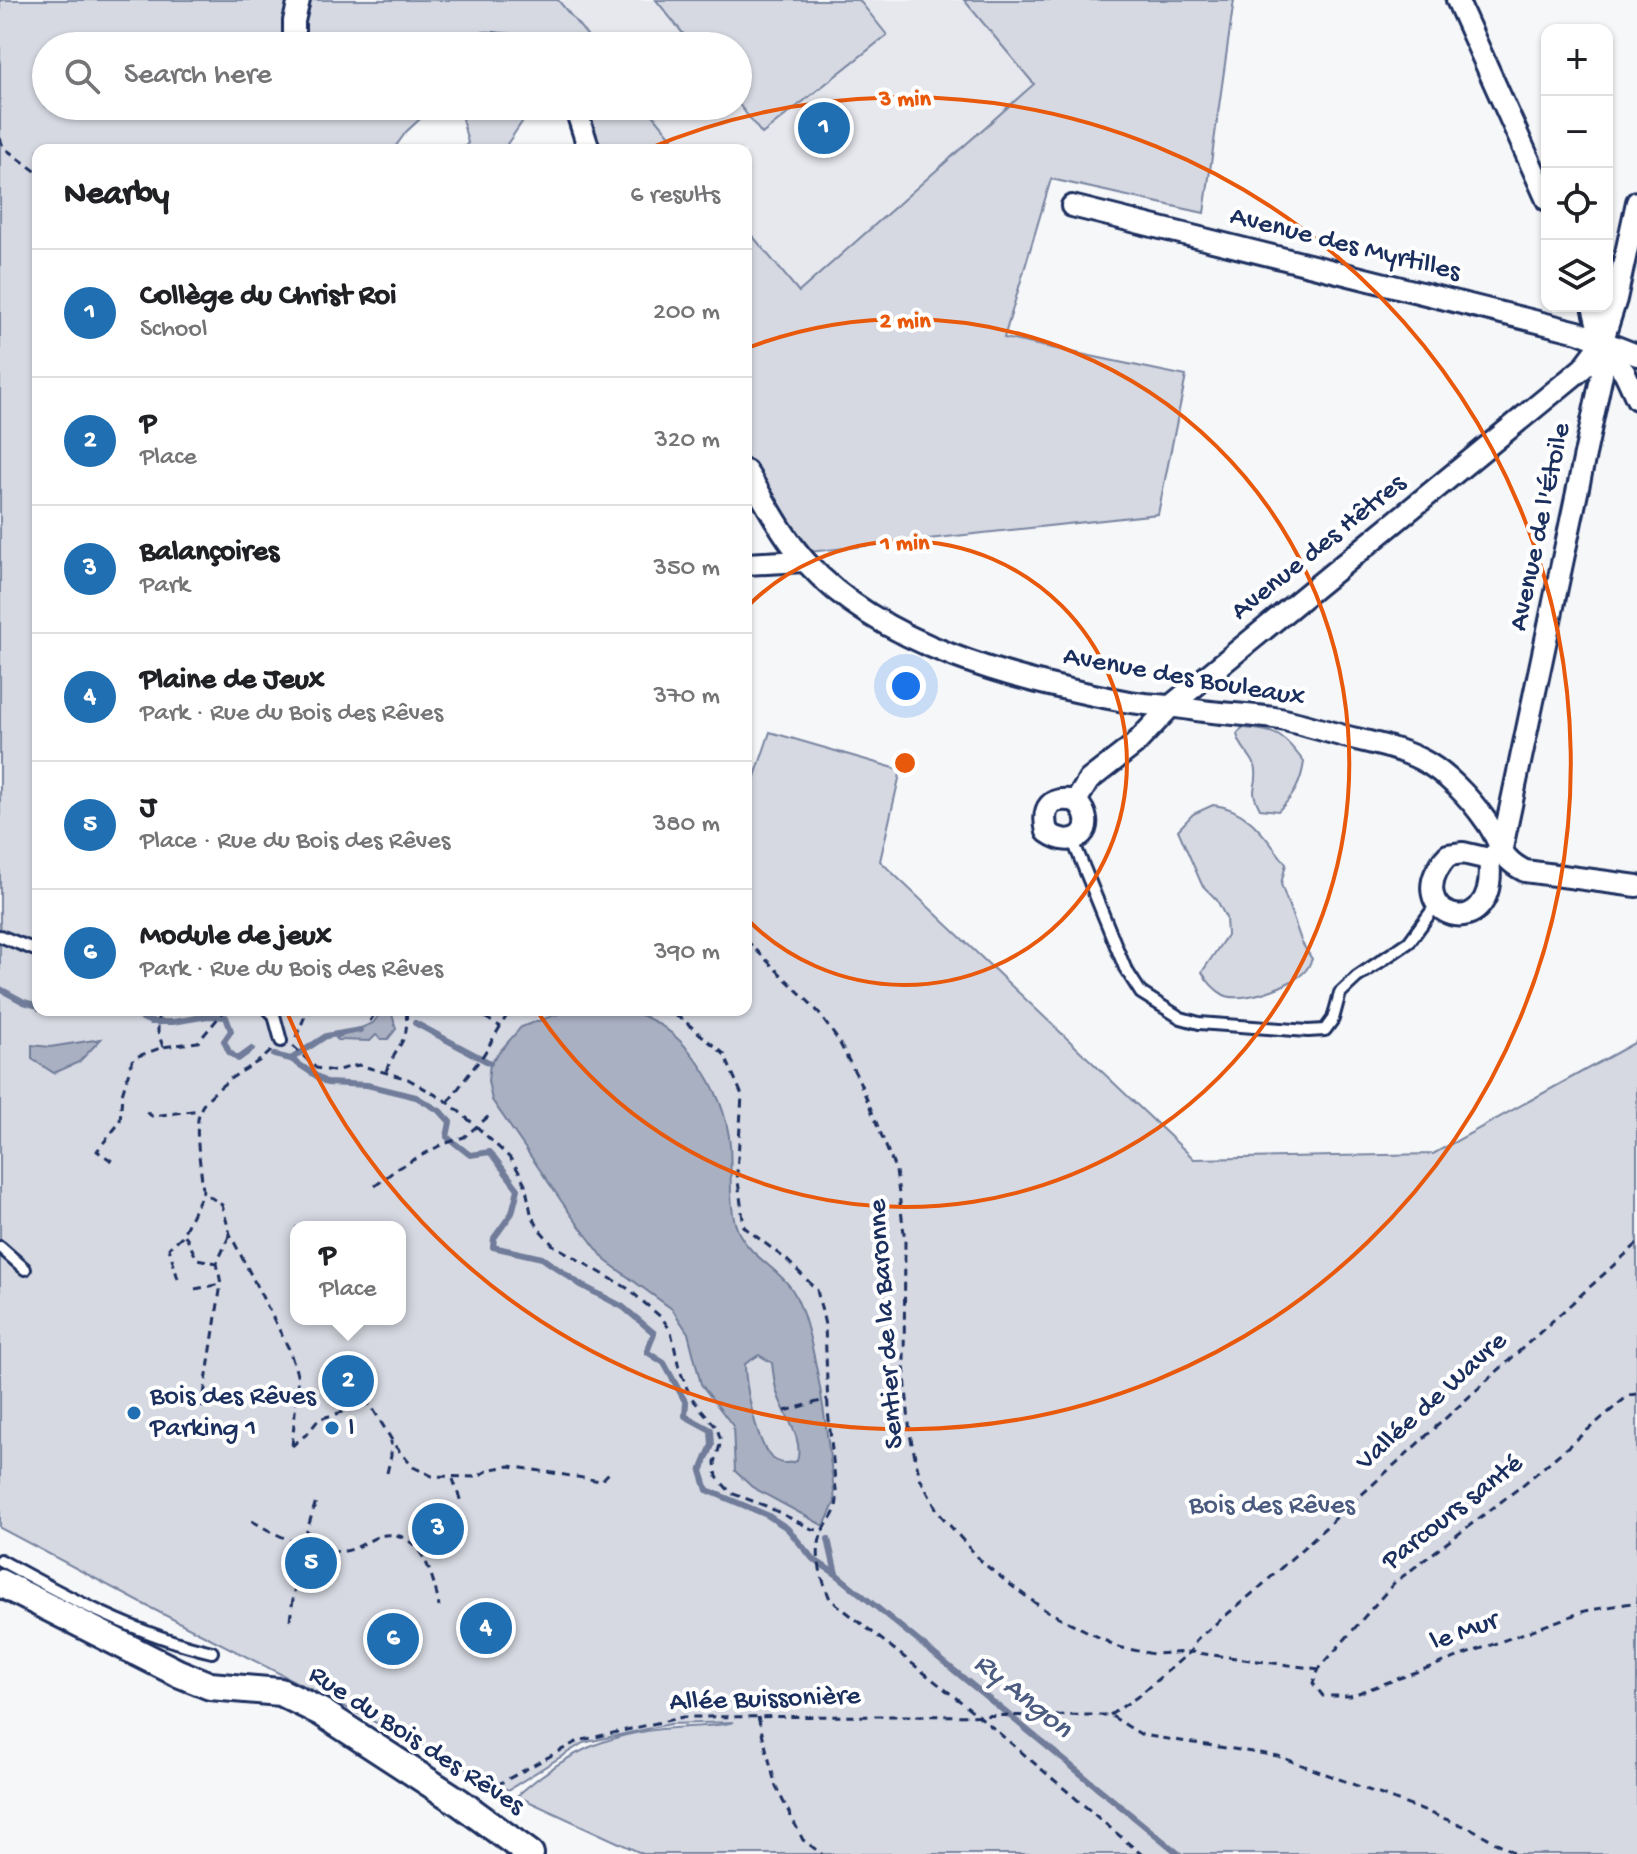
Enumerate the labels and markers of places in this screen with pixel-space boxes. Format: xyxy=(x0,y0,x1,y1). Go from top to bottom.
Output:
pin: 1 xyxy=(798,98,850,158)
centre of rings xyxy=(891,749,919,777)
pin: 2 xyxy=(322,1351,374,1411)
place label: Bois des Rêves Parking 1 xyxy=(149,1381,317,1446)
marker: Bois des Rêves Parking 1 xyxy=(125,1404,143,1422)
place label: I xyxy=(348,1412,355,1445)
marker: I xyxy=(323,1419,341,1437)
pin: 3 xyxy=(412,1499,464,1559)
pin: 5 xyxy=(285,1533,337,1593)
pin: 4 xyxy=(460,1598,512,1658)
pin: 6 xyxy=(367,1609,419,1669)

